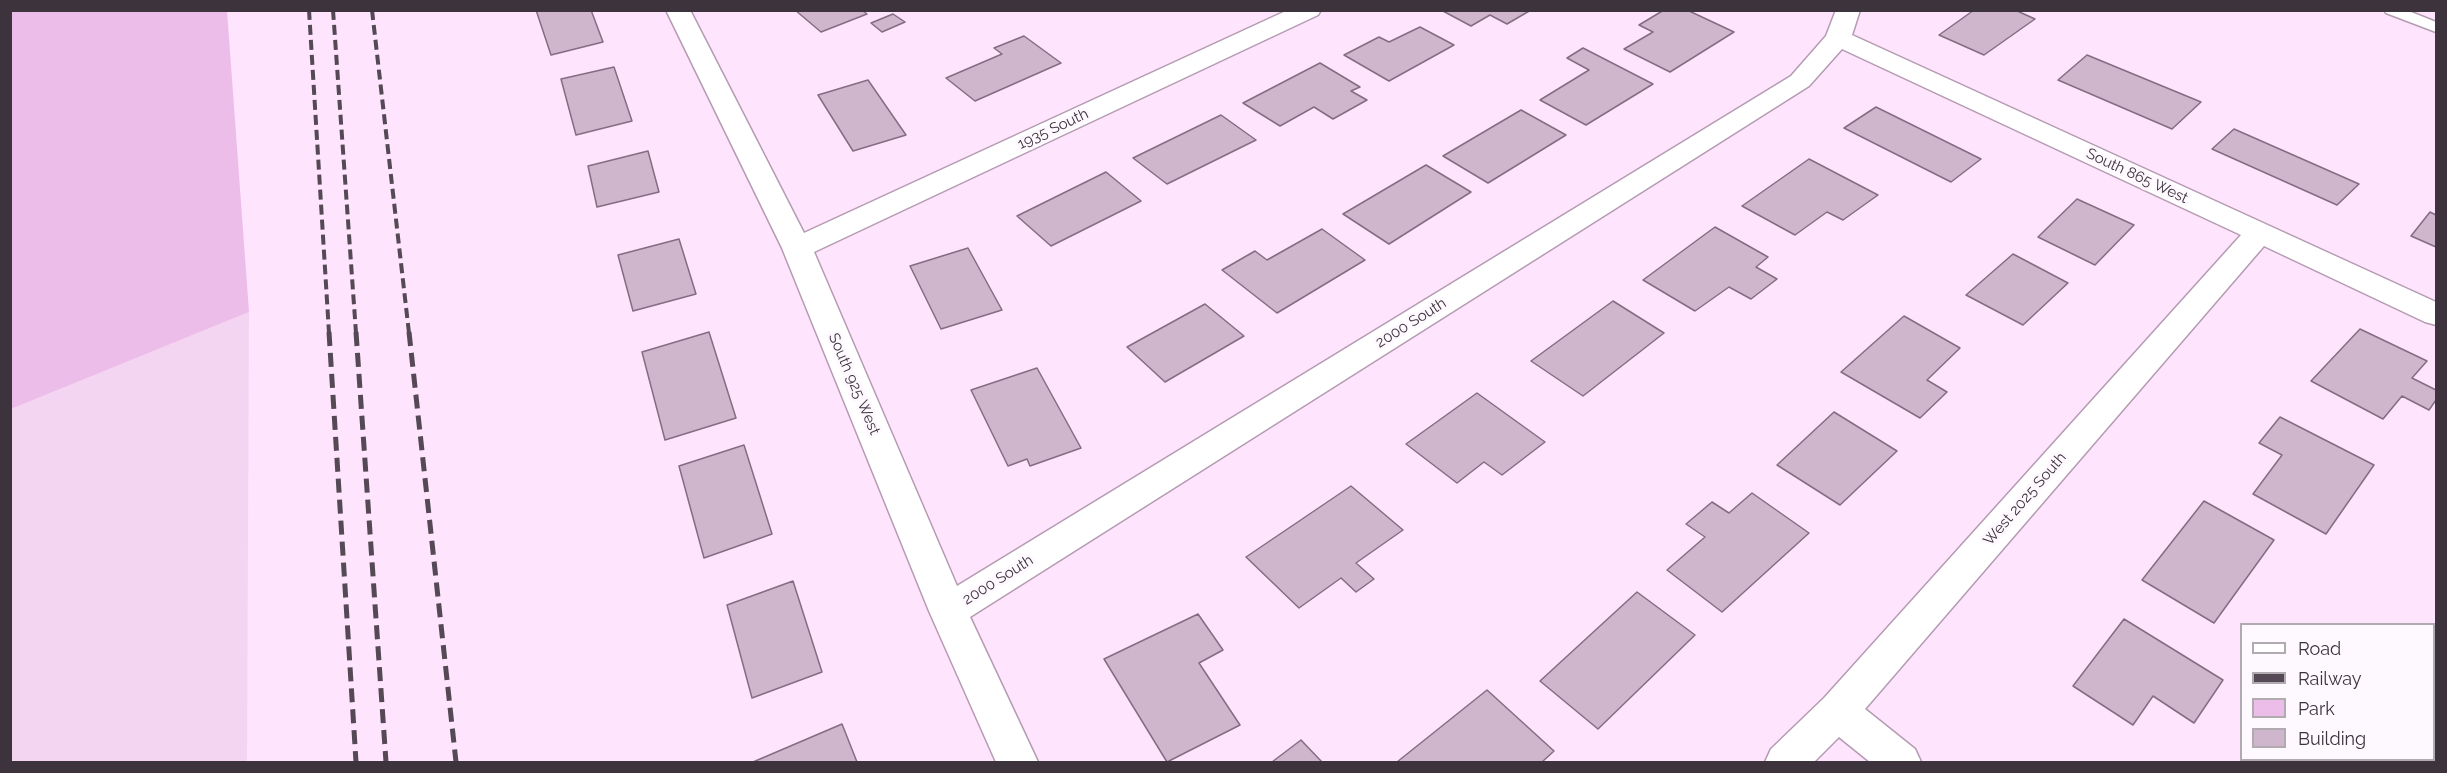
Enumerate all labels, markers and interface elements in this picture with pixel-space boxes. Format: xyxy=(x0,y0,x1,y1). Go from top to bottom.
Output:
street label: 1935 South xyxy=(1015,105,1091,153)
street label: South 865 West xyxy=(2083,145,2191,207)
street label: 2000 South xyxy=(1372,294,1450,352)
street label: South 925 West xyxy=(824,330,884,438)
street label: West 2025 South xyxy=(1980,449,2070,549)
street label: 2000 South xyxy=(959,551,1037,609)
legend xyxy=(2240,623,2435,761)
text: Road xyxy=(2298,638,2341,659)
text: Railway xyxy=(2298,668,2362,689)
text: Park xyxy=(2298,698,2335,719)
text: Building xyxy=(2298,728,2366,749)

